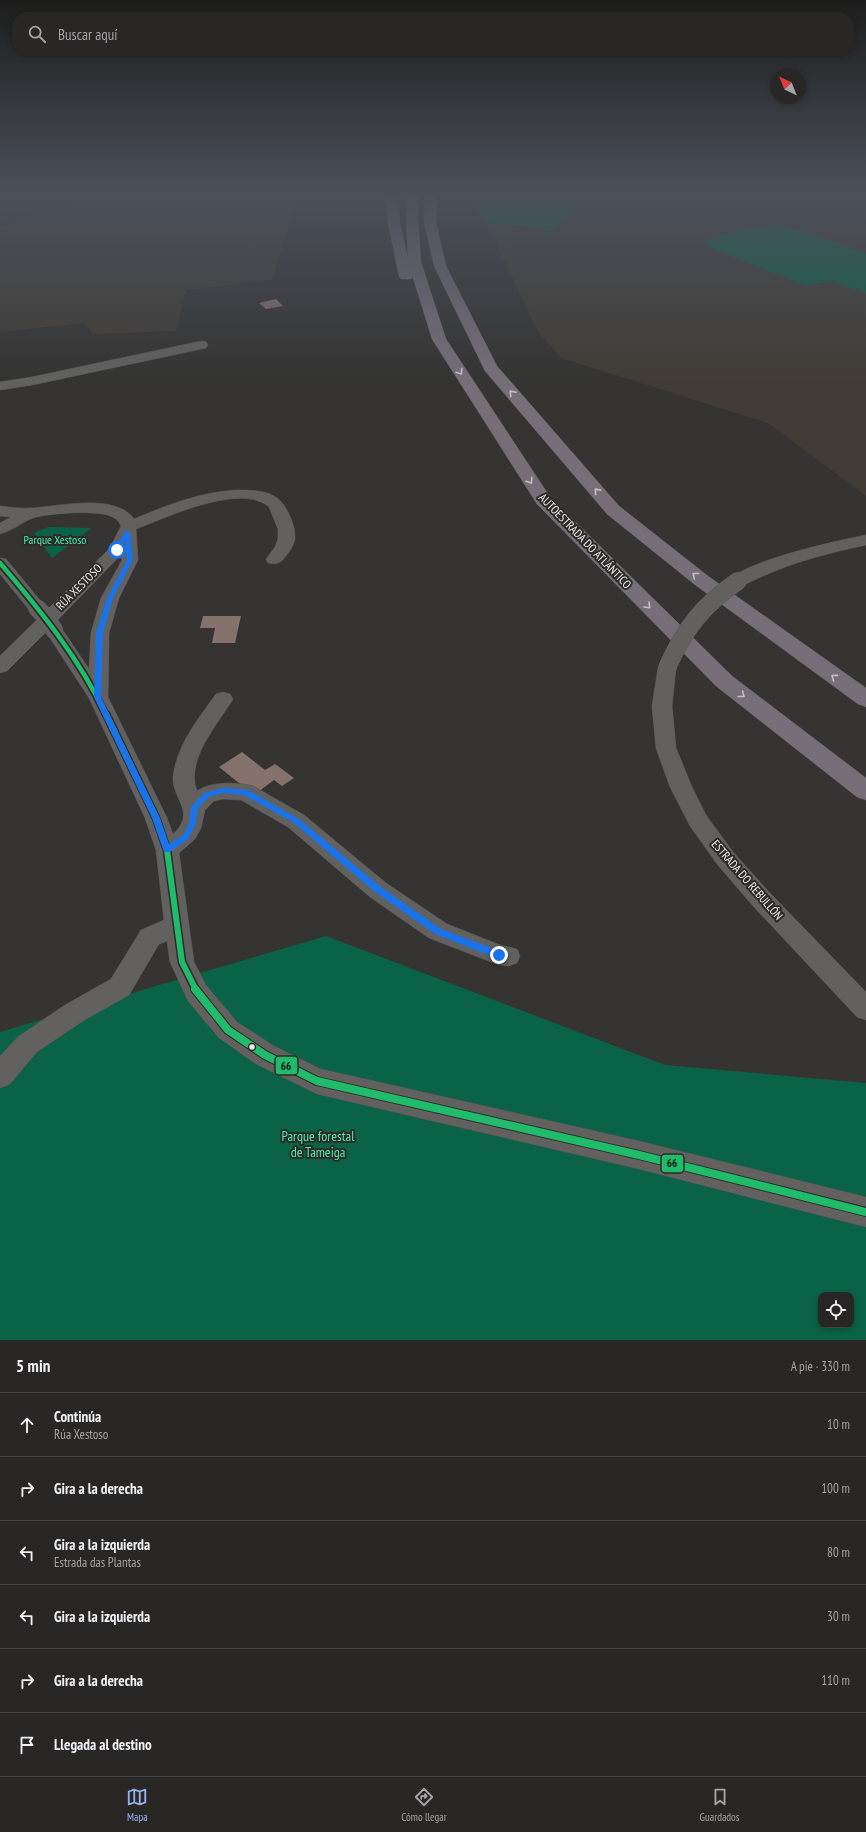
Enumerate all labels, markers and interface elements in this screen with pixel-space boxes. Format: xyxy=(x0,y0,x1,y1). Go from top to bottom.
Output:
search box xyxy=(12,12,854,56)
icon: search xyxy=(26,23,48,45)
text: Buscar aquí xyxy=(58,25,118,44)
north arrow xyxy=(770,68,806,104)
one-way arrow xyxy=(455,368,463,375)
one-way arrow xyxy=(509,390,516,398)
one-way arrow xyxy=(525,477,533,484)
one-way arrow xyxy=(594,488,601,496)
street label: AUTOESTRADA DO ATLÁNTICO xyxy=(536,490,635,592)
park label: Parque Xestoso xyxy=(24,532,86,547)
route start xyxy=(108,541,126,559)
street label: RÚA XESTOSO xyxy=(52,560,105,613)
one-way arrow xyxy=(693,573,700,580)
one-way arrow xyxy=(643,601,651,609)
one-way arrow xyxy=(832,674,839,681)
one-way arrow xyxy=(738,691,745,698)
street label: ESTRADA DO REBULLÓN xyxy=(709,837,786,923)
route end xyxy=(490,946,508,964)
unlabelled marker xyxy=(247,1042,257,1052)
line badge: 66 xyxy=(275,1056,298,1075)
text: 66 xyxy=(281,1059,291,1073)
park label: Parque forestal de Tameiga xyxy=(282,1127,355,1161)
line badge: 66 xyxy=(661,1154,684,1173)
text: 66 xyxy=(667,1156,677,1170)
map controls xyxy=(818,1292,854,1328)
button: locate xyxy=(818,1292,854,1328)
text: 5 min xyxy=(16,1355,50,1377)
text: A pie · 330 m xyxy=(791,1358,850,1375)
text: Continúa xyxy=(54,1407,101,1426)
icon: ahead xyxy=(16,1414,38,1436)
text: 10 m xyxy=(827,1416,850,1433)
text: Rúa Xestoso xyxy=(54,1426,108,1443)
icon: right xyxy=(16,1478,38,1500)
text: Gira a la derecha xyxy=(54,1479,143,1498)
text: 100 m xyxy=(821,1480,850,1497)
text: Gira a la izquierda xyxy=(54,1535,150,1554)
icon: left xyxy=(16,1542,38,1564)
text: 80 m xyxy=(827,1544,850,1561)
text: Estrada das Plantas xyxy=(54,1554,141,1571)
icon: left xyxy=(16,1606,38,1628)
text: Gira a la izquierda xyxy=(54,1607,150,1626)
text: 30 m xyxy=(827,1608,850,1625)
icon: right xyxy=(16,1670,38,1692)
text: Gira a la derecha xyxy=(54,1671,143,1690)
text: 110 m xyxy=(821,1672,850,1689)
icon: arrive xyxy=(16,1734,38,1756)
text: Llegada al destino xyxy=(54,1735,152,1754)
tab: Mapa xyxy=(126,1786,148,1824)
tab: Cómo llegar xyxy=(401,1786,447,1824)
tab: Guardados xyxy=(700,1786,740,1824)

